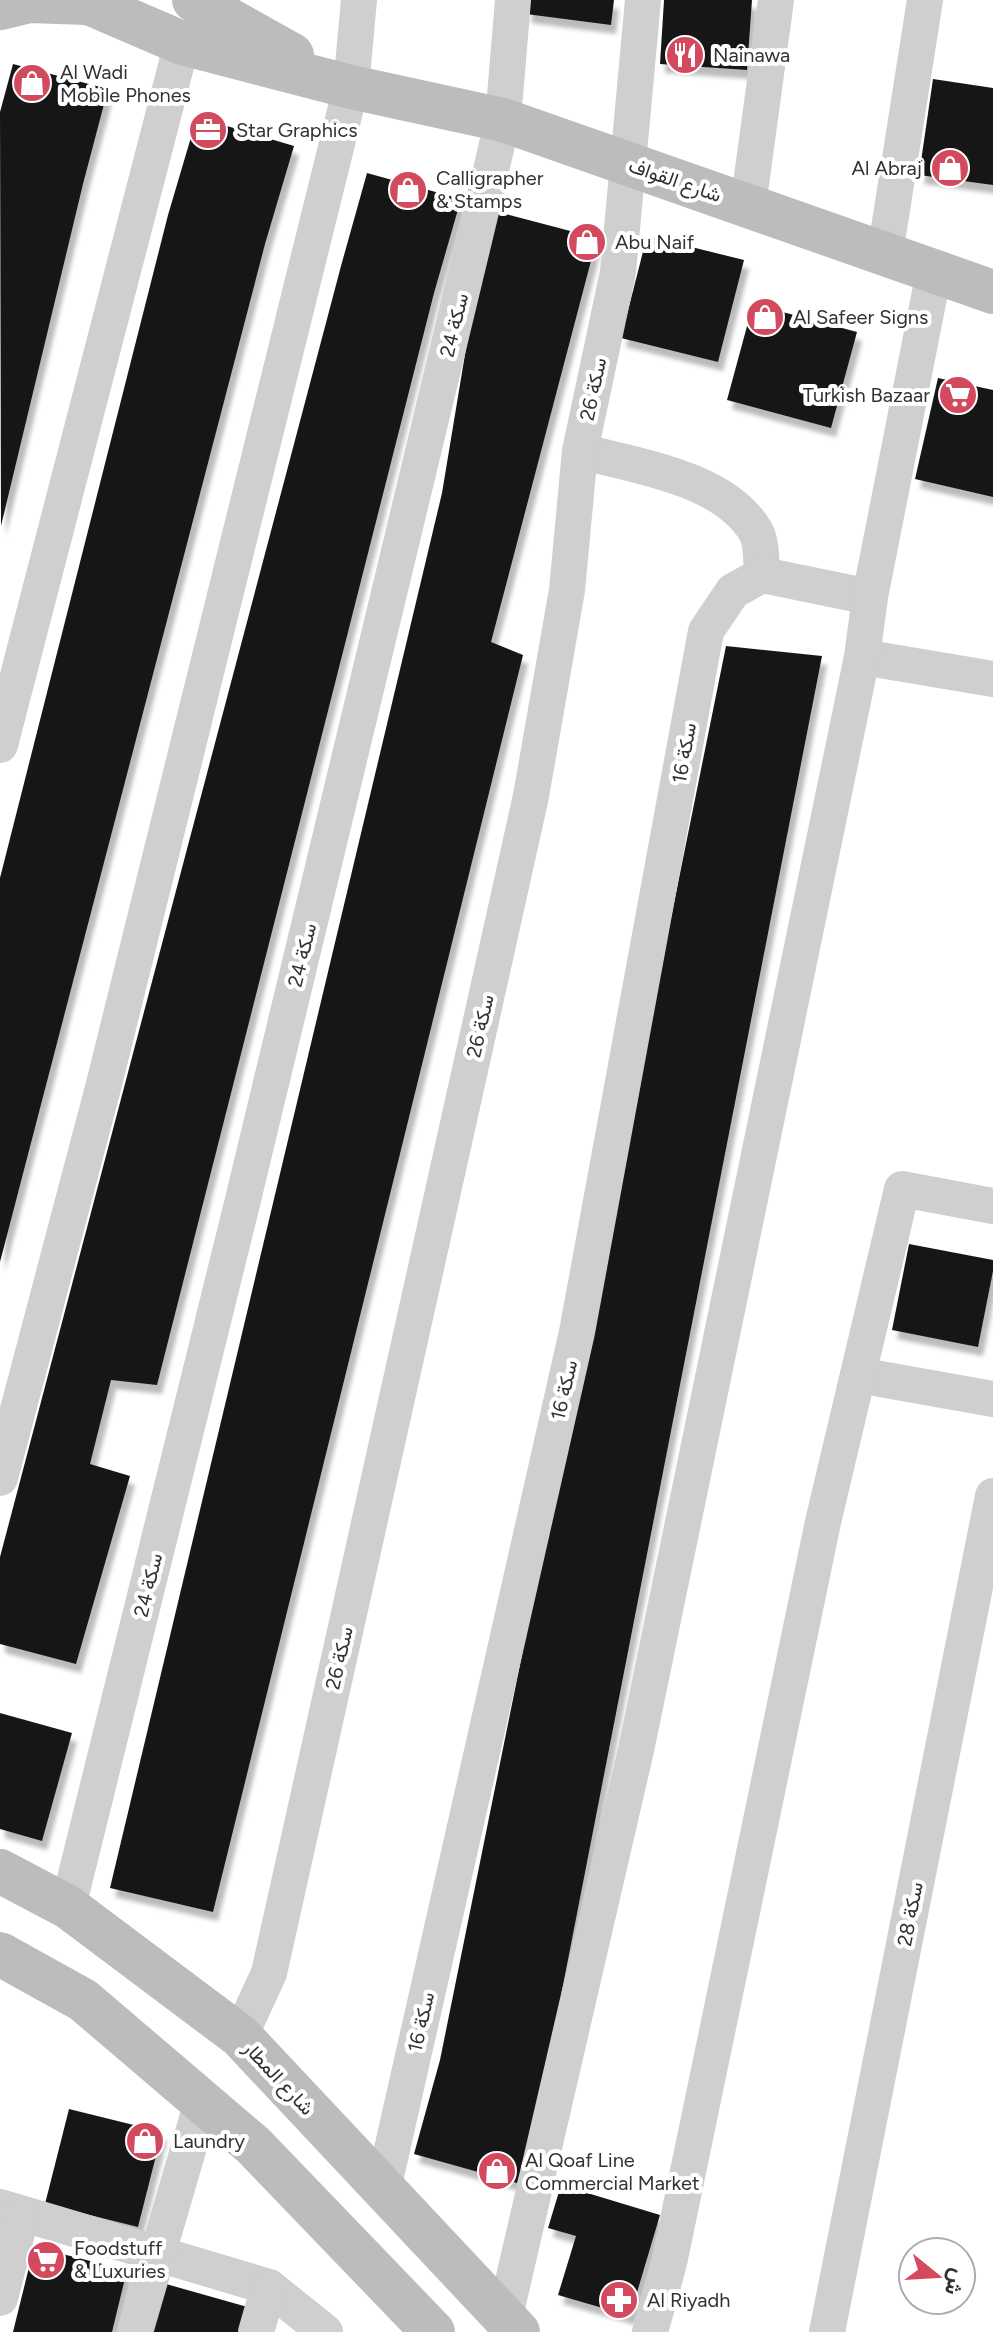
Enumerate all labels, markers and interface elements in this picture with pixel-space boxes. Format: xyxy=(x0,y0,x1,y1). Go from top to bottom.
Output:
restaurant icon: Nainawa xyxy=(664,34,706,76)
place label: Nainawa xyxy=(713,43,790,67)
place label: Al Wadi Mobile Phones xyxy=(60,60,191,107)
shop icon: Al Wadi Mobile Phones xyxy=(11,62,53,104)
office icon: Star Graphics xyxy=(187,109,229,151)
place label: Star Graphics xyxy=(236,118,358,142)
shop icon: Al Abraj xyxy=(929,147,971,189)
street label: شارع القواف xyxy=(625,153,724,209)
place label: Al Abraj xyxy=(852,156,922,180)
place label: Calligrapher & Stamps xyxy=(436,166,544,213)
shop icon: Calligrapher & Stamps xyxy=(387,169,429,211)
shop icon: Abu Naif xyxy=(566,221,608,263)
place label: Abu Naif xyxy=(615,230,695,254)
street label: سكة 24 xyxy=(435,291,473,359)
shop icon: Al Safeer Signs xyxy=(744,296,786,338)
place label: Al Safeer Signs xyxy=(793,305,928,329)
street label: سكة 26 xyxy=(575,355,611,423)
supermarket icon: Turkish Bazaar xyxy=(937,374,979,416)
place label: Turkish Bazaar xyxy=(803,383,930,407)
street label: سكة 16 xyxy=(667,721,701,785)
street label: سكة 24 xyxy=(283,921,321,989)
street label: سكة 26 xyxy=(461,992,499,1060)
street label: سكة 16 xyxy=(545,1358,583,1422)
street label: سكة 24 xyxy=(129,1551,167,1619)
street label: سكة 26 xyxy=(320,1624,358,1692)
street label: سكة 28 xyxy=(892,1880,928,1948)
street label: سكة 16 xyxy=(402,1990,440,2054)
street label: شارع المطار xyxy=(236,2035,319,2121)
shop icon: Laundry xyxy=(124,2120,166,2162)
place label: Laundry xyxy=(173,2129,245,2153)
place label: Al Qoaf Line Commercial Market xyxy=(525,2148,700,2195)
shop icon: Al Qoaf Line Commercial Market xyxy=(476,2150,518,2192)
place label: Foodstuff & Luxuries xyxy=(74,2236,166,2283)
north arrow xyxy=(897,2236,977,2316)
supermarket icon: Foodstuff & Luxuries xyxy=(25,2239,67,2281)
text: ش xyxy=(939,2265,972,2299)
pharmacy icon: Al Riyadh xyxy=(598,2279,640,2321)
place label: Al Riyadh xyxy=(647,2288,730,2312)

